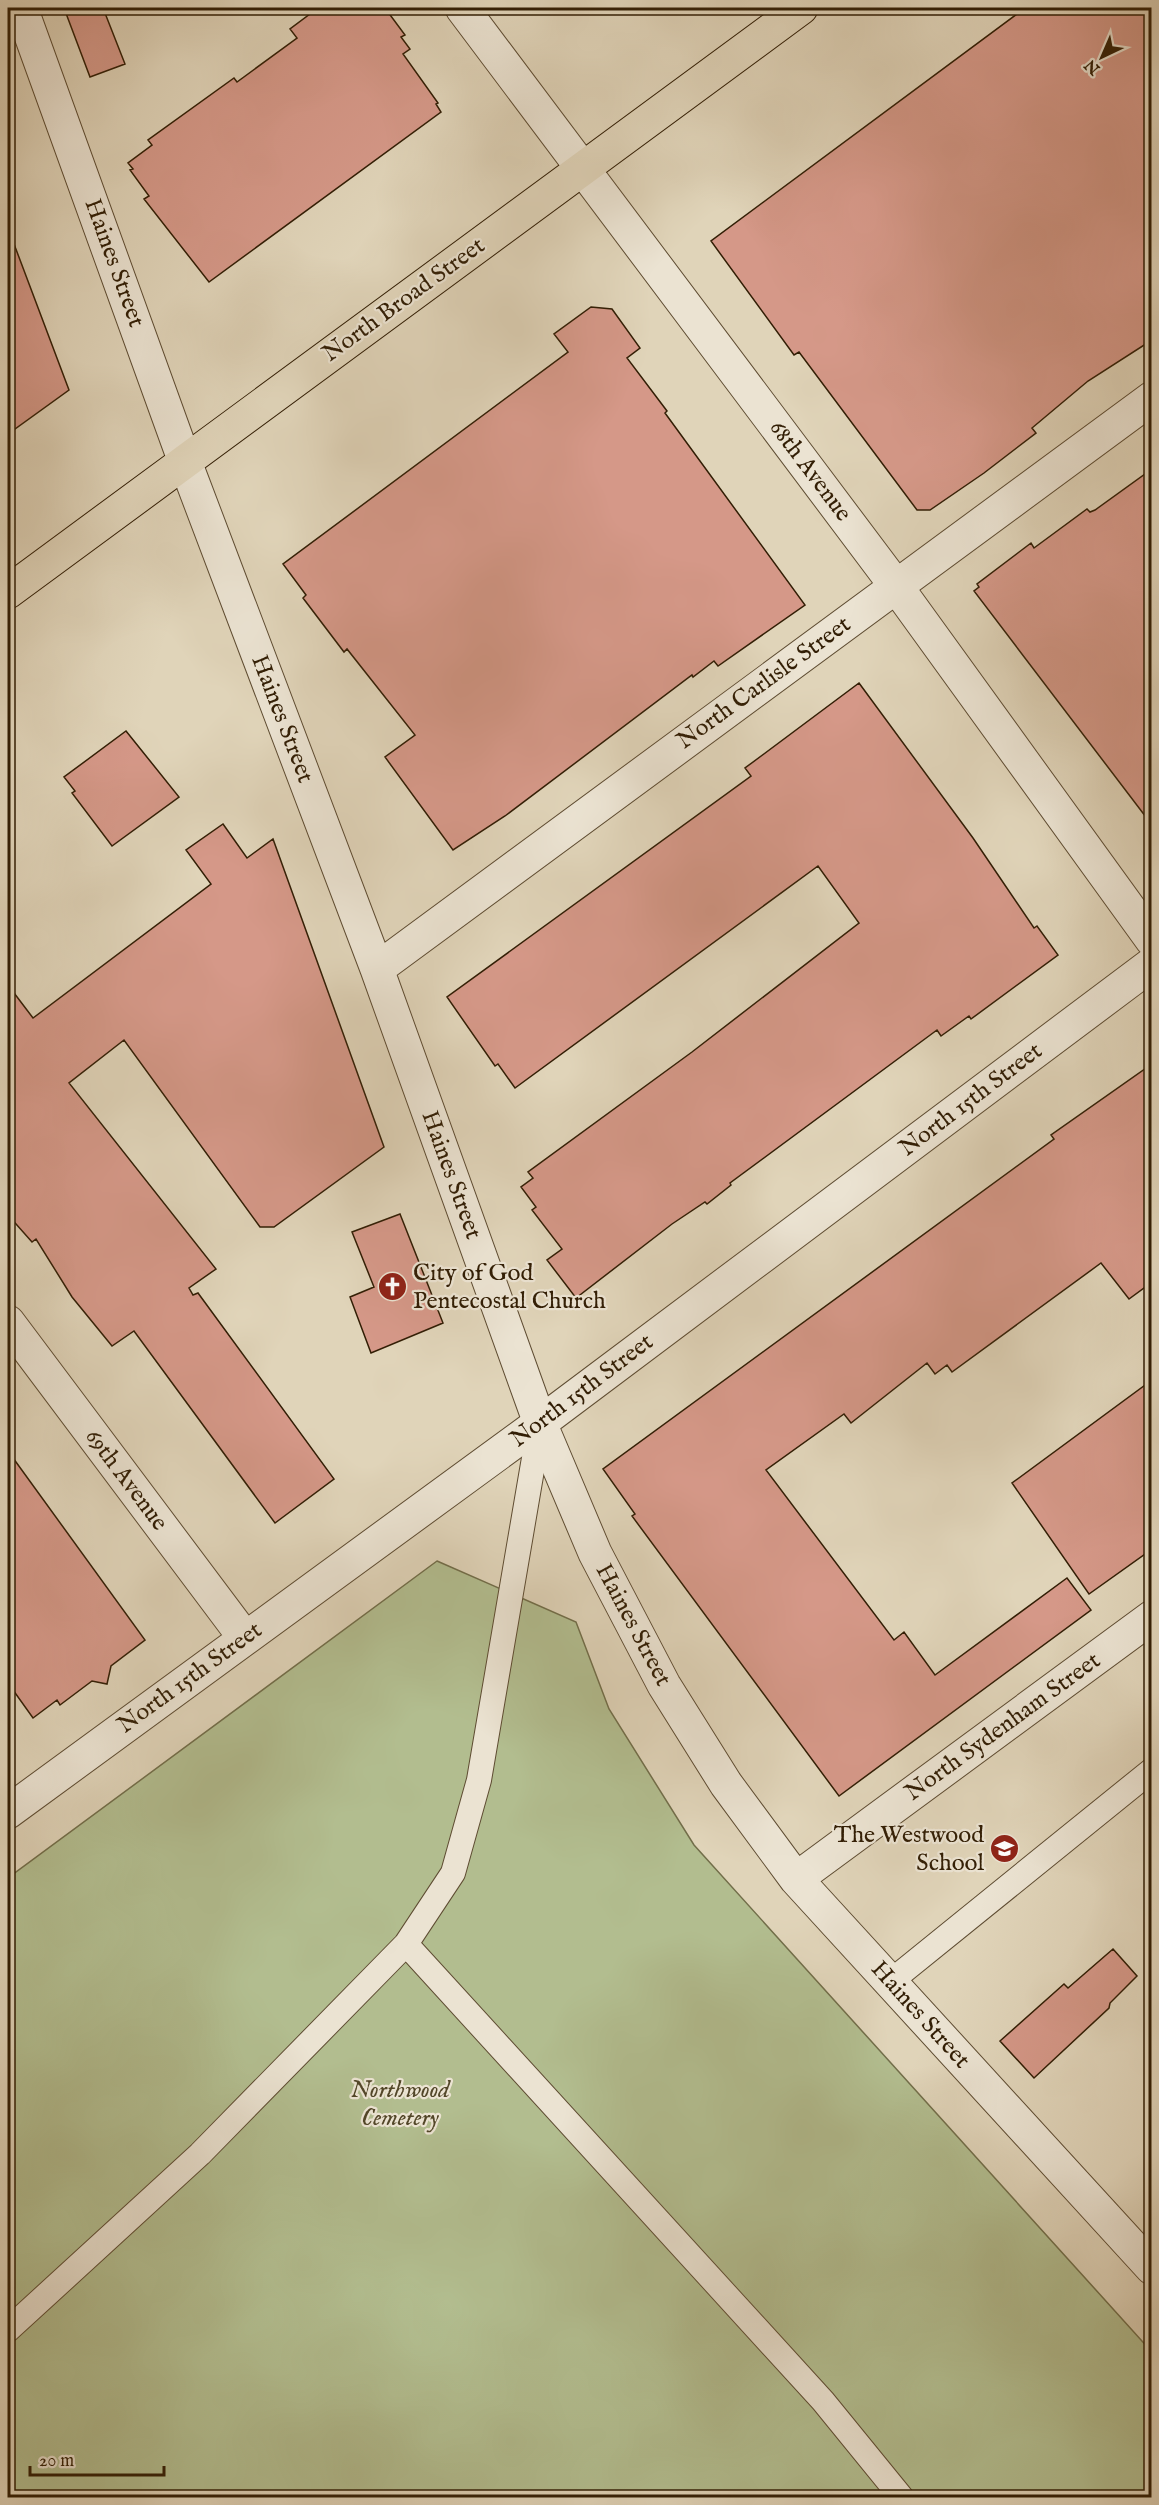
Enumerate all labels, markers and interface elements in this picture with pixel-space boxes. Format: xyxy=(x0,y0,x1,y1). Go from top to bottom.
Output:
north arrow xyxy=(1072,27,1132,87)
text: N xyxy=(1081,54,1106,79)
street label: Haines Street xyxy=(76,194,152,332)
street label: North Broad Street xyxy=(317,231,491,369)
street label: 68th Avenue xyxy=(762,414,858,528)
street label: North Carlisle Street xyxy=(671,609,857,757)
street label: Haines Street xyxy=(243,651,321,787)
street label: North 15th Street xyxy=(893,1036,1049,1164)
street label: Haines Street xyxy=(413,1106,489,1244)
place label: City of God Pentecostal Church xyxy=(413,1258,606,1317)
church icon: City of God Pentecostal Church xyxy=(376,1271,408,1303)
street label: North 15th Street xyxy=(504,1327,660,1455)
street label: 69th Avenue xyxy=(77,1423,175,1537)
street label: Haines Street xyxy=(588,1558,678,1692)
street label: North 15th Street xyxy=(112,1615,268,1741)
street label: North Sydenham Street xyxy=(899,1646,1107,1808)
place label: The Westwood School xyxy=(834,1820,984,1879)
school or university icon: The Westwood School xyxy=(989,1833,1021,1865)
street label: Haines Street xyxy=(863,1955,977,2075)
park label: Northwood Cemetery xyxy=(350,2075,451,2134)
scale bar xyxy=(30,2439,164,2477)
text: 20 m xyxy=(39,2450,74,2473)

